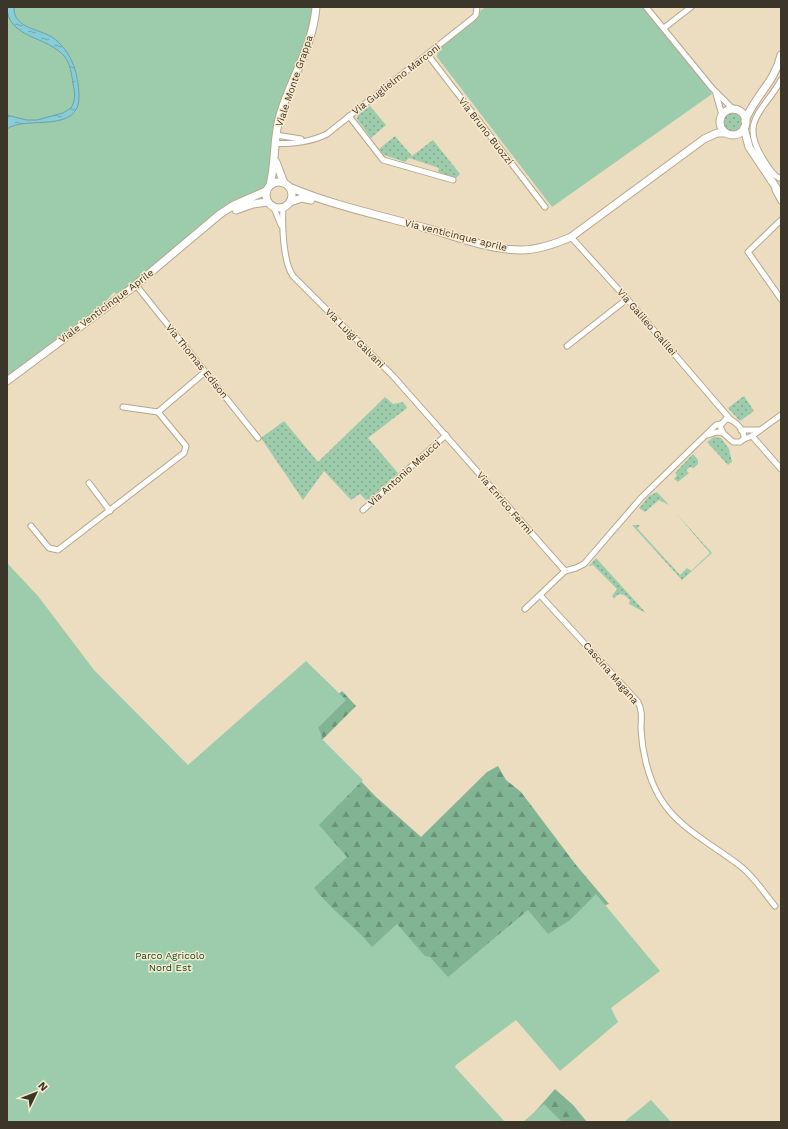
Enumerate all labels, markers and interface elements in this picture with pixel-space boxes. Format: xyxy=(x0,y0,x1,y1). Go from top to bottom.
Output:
street label: Viale Monte Grappa xyxy=(273,33,315,128)
street label: Via Guglielmo Marconi xyxy=(350,41,442,117)
street label: Via Bruno Buozzi xyxy=(456,95,516,167)
street label: Via venticinque aprile xyxy=(404,217,509,253)
street label: Viale Venticinque Aprile xyxy=(57,267,156,345)
street label: Via Galileo Galilei xyxy=(615,286,679,358)
street label: Via Luigi Galvani xyxy=(323,306,387,370)
street label: Via Thomas Edison xyxy=(164,322,230,400)
street label: Via Antonio Meucci xyxy=(366,438,442,508)
street label: Via Enrico Fermi xyxy=(475,469,535,537)
street label: Cascina Magana xyxy=(581,640,641,706)
park label: Parco Agricolo Nord Est xyxy=(135,950,205,973)
north arrow xyxy=(16,1073,56,1113)
text: N xyxy=(35,1079,50,1094)

